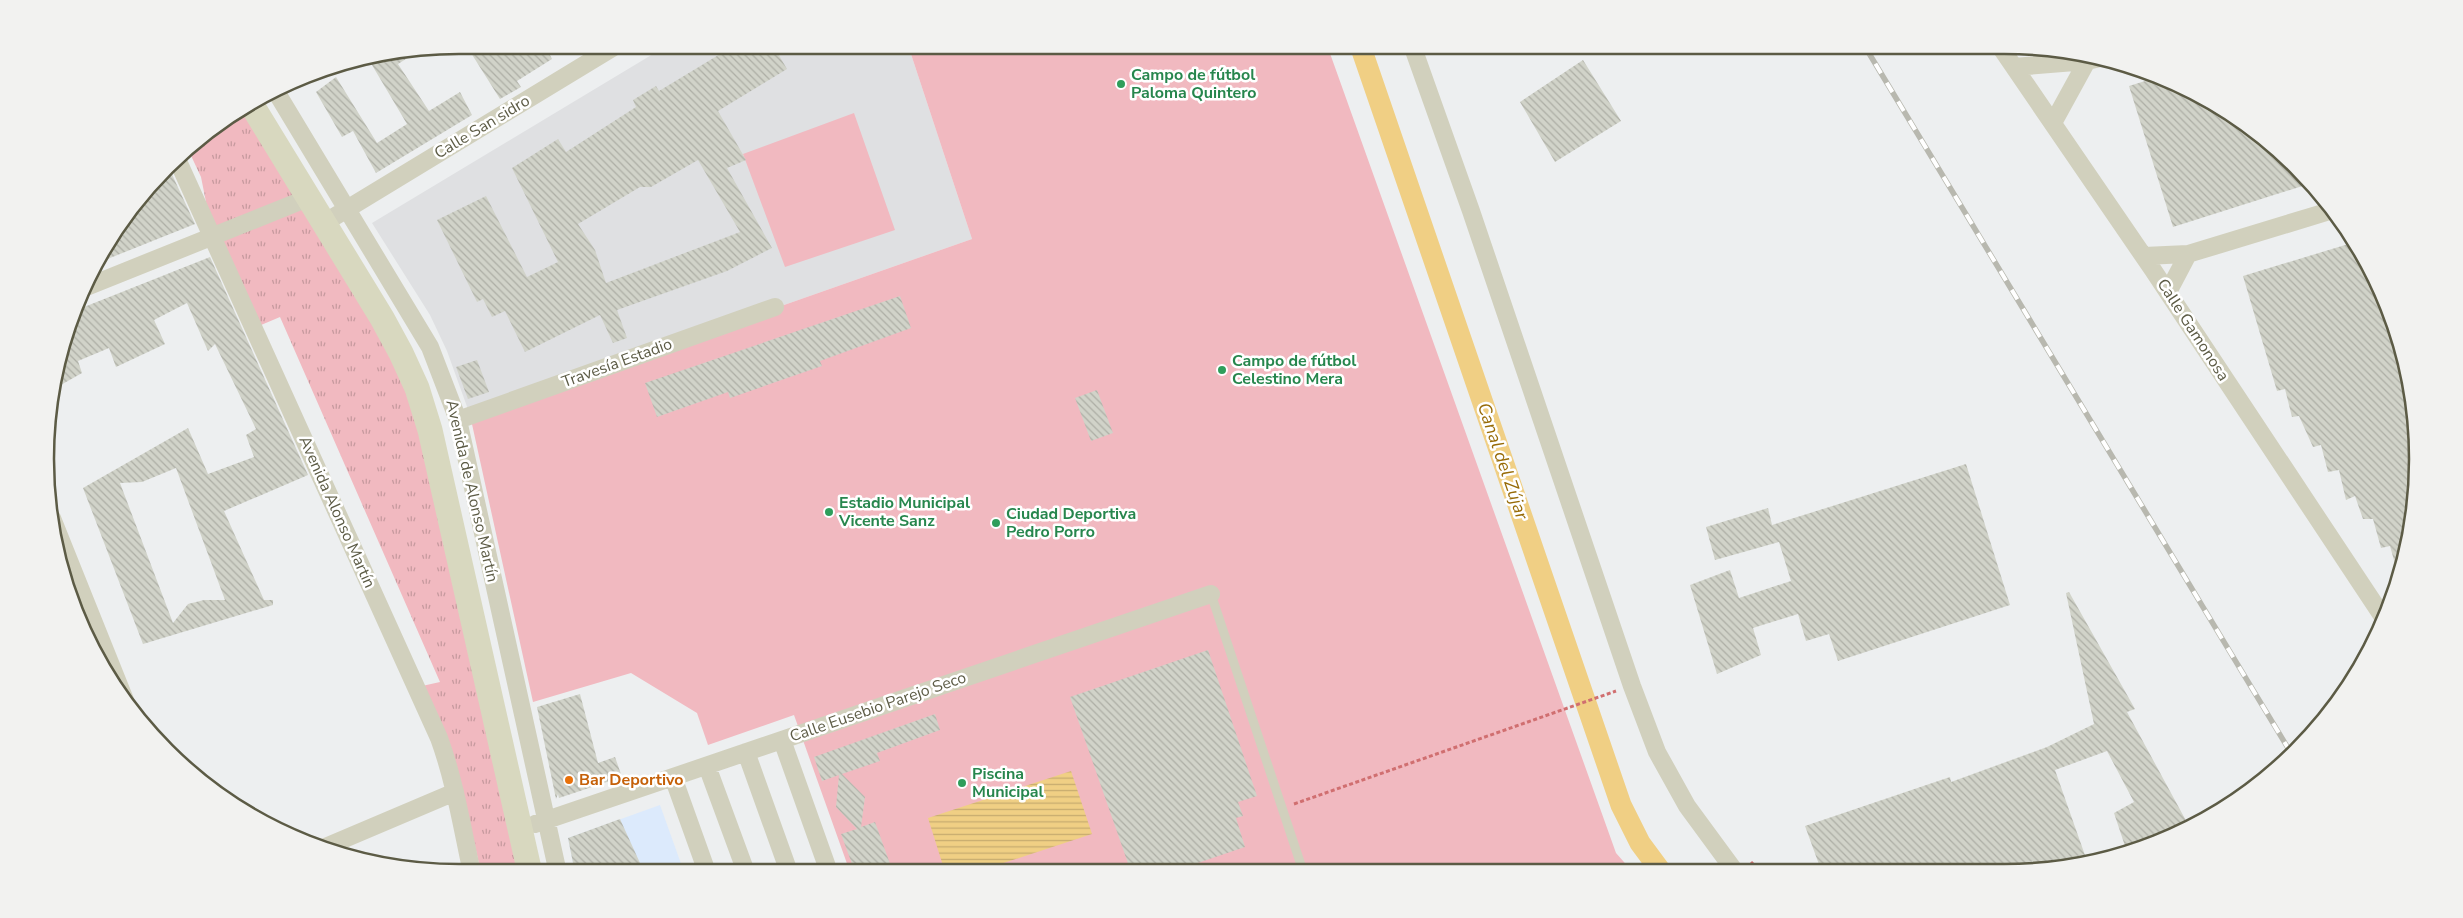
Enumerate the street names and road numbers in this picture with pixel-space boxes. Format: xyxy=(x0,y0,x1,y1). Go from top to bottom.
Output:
street label: Calle San sidro xyxy=(430,90,534,164)
street label: Calle Gamonosa xyxy=(2152,275,2234,385)
street label: Travesía Estadio xyxy=(559,333,675,393)
street label: Avenida de Alonso Martín xyxy=(440,398,504,584)
street label: Avenida Alonso Martín xyxy=(294,432,380,592)
street label: Calle Eusebio Parejo Seco xyxy=(787,666,969,748)

